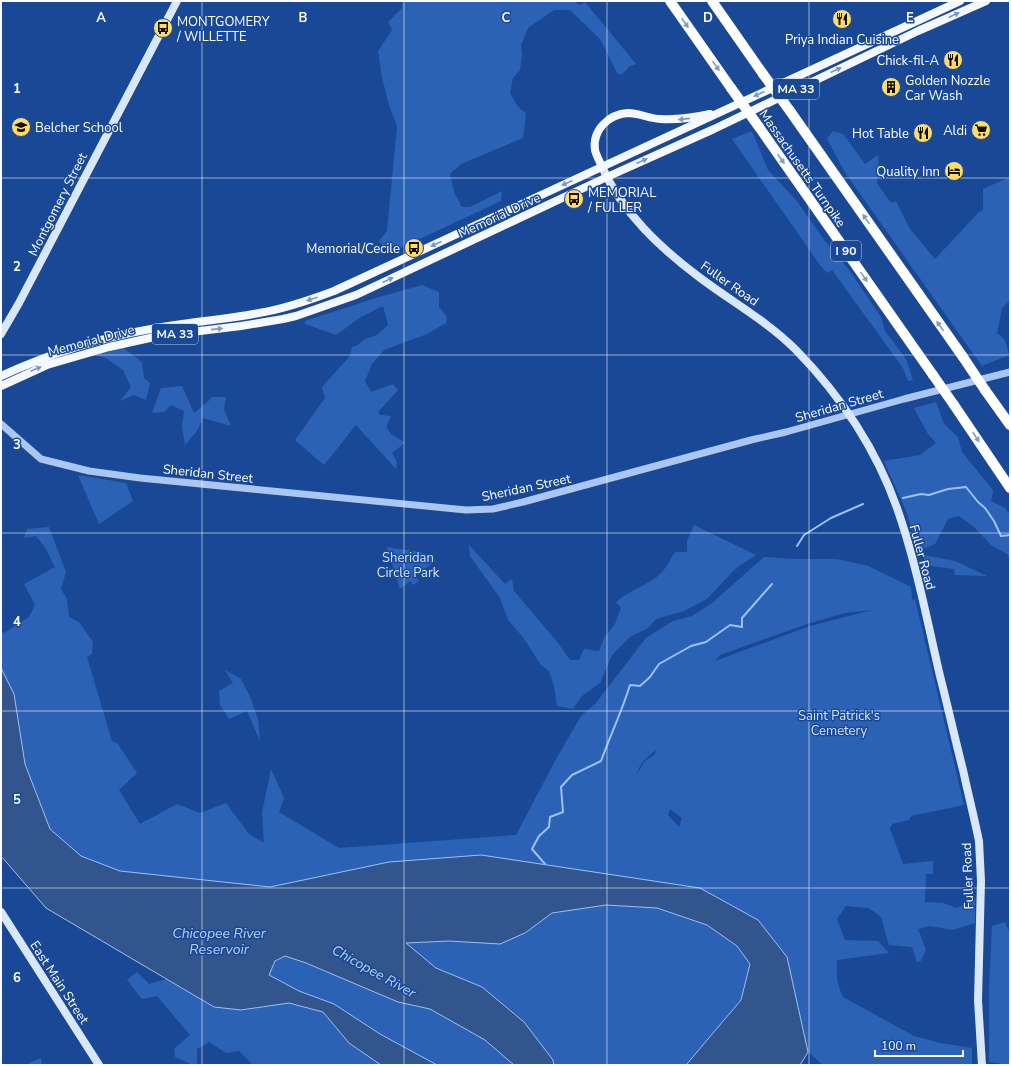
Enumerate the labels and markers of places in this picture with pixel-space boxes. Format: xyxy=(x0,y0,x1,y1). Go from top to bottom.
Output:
restaurant icon: Priya Indian Cuisine xyxy=(831,8,853,30)
place label: MONTGOMERY / WILLETTE xyxy=(176,13,270,46)
bus stop icon: MONTGOMERY / WILLETTE xyxy=(152,17,174,39)
place label: Priya Indian Cuisine xyxy=(785,31,899,49)
restaurant icon: Chick-fil-A xyxy=(942,49,964,71)
place label: Chick-fil-A xyxy=(876,52,940,70)
place label: Golden Nozzle Car Wash xyxy=(905,72,990,105)
building icon: Golden Nozzle Car Wash xyxy=(880,76,902,98)
school or university icon: Belcher School xyxy=(10,116,32,138)
place label: Belcher School xyxy=(35,119,123,137)
supermarket icon: Aldi xyxy=(970,119,992,141)
restaurant icon: Hot Table xyxy=(912,122,934,144)
place label: Aldi xyxy=(943,122,967,140)
place label: Hot Table xyxy=(852,125,909,143)
hotel icon: Quality Inn xyxy=(943,160,965,182)
place label: Quality Inn xyxy=(876,163,940,181)
place label: MEMORIAL / FULLER xyxy=(587,184,656,217)
bus stop icon: MEMORIAL / FULLER xyxy=(563,188,585,210)
bus stop icon: Memorial/Cecile xyxy=(403,237,425,259)
place label: Memorial/Cecile xyxy=(306,240,400,258)

